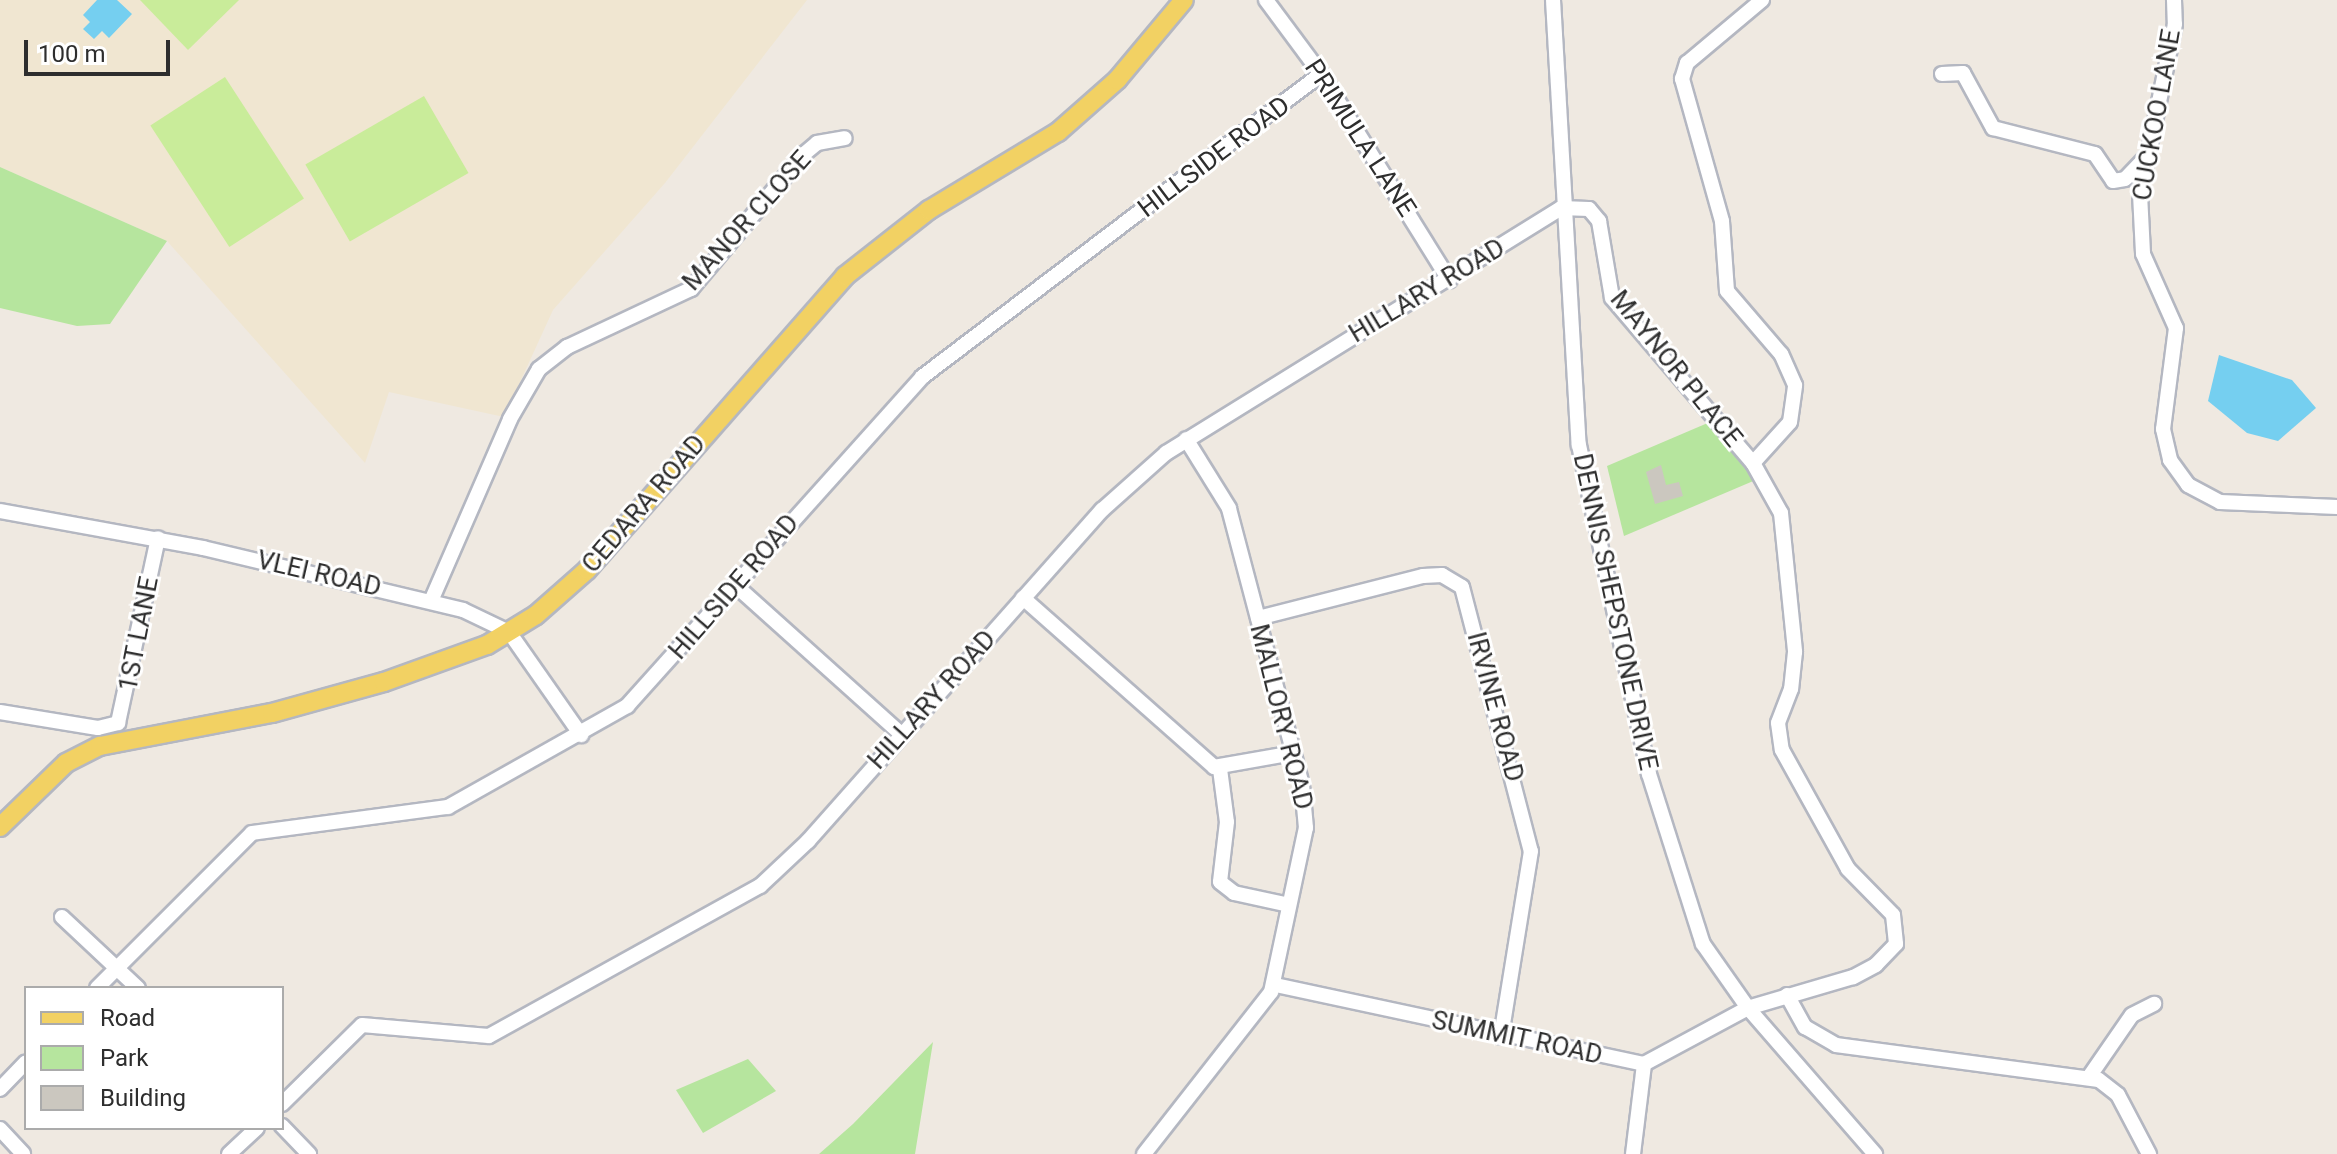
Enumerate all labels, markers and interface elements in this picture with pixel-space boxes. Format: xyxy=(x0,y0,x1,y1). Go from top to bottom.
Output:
scale bar xyxy=(28,24,174,74)
street label: CUCKOO LANE xyxy=(2127,27,2187,203)
text: 100 m xyxy=(38,40,105,68)
street label: PRIMULA LANE xyxy=(1298,54,1422,222)
street label: HILLSIDE ROAD xyxy=(1132,90,1296,224)
street label: MANOR CLOSE xyxy=(676,145,818,297)
street label: HILLARY ROAD xyxy=(1344,232,1510,350)
street label: MAYNOR PLACE xyxy=(1603,284,1749,454)
street label: CEDARA ROAD xyxy=(576,429,712,579)
street label: DENNIS SHEPSTONE DRIVE xyxy=(1566,451,1664,773)
street label: HILLSIDE ROAD xyxy=(662,508,806,666)
street label: VLEI ROAD xyxy=(254,545,384,603)
street label: 1ST LANE xyxy=(113,574,165,694)
street label: MALLORY ROAD xyxy=(1243,621,1319,813)
street label: HILLARY ROAD xyxy=(862,624,1002,776)
street label: IRVINE ROAD xyxy=(1460,629,1530,785)
legend xyxy=(24,986,284,1130)
text: Road xyxy=(100,1004,155,1032)
street label: SUMMIT ROAD xyxy=(1429,1005,1605,1071)
text: Park xyxy=(100,1044,148,1072)
text: Building xyxy=(100,1084,186,1112)

